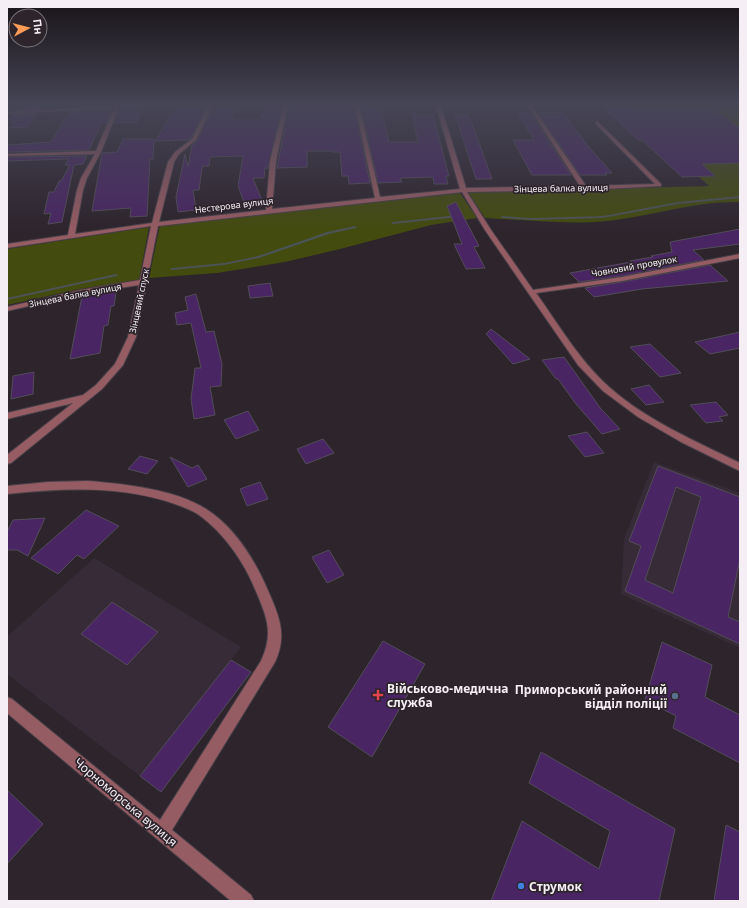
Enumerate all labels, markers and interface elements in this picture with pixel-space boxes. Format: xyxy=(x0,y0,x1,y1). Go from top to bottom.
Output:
north arrow xyxy=(8,8,48,48)
text: Пн xyxy=(30,18,47,35)
street label: Зінцева балка вулиця xyxy=(514,181,608,195)
street label: Нестерова вулиця xyxy=(194,194,274,216)
street label: Човновий провулок xyxy=(590,252,678,280)
street label: Зінцевий спуск xyxy=(126,267,152,334)
street label: Зінцева балка вулиця xyxy=(28,280,122,310)
place label: Військово-медична служба xyxy=(387,680,509,711)
place label: Приморський районний відділ поліції xyxy=(515,681,667,712)
marker: Військово-медична служба xyxy=(372,689,384,701)
marker: Приморський районний відділ поліції xyxy=(670,691,680,701)
street label: Чорноморська вулиця xyxy=(71,754,181,850)
place label: Струмок xyxy=(529,878,582,895)
marker: Струмок xyxy=(516,881,526,891)

